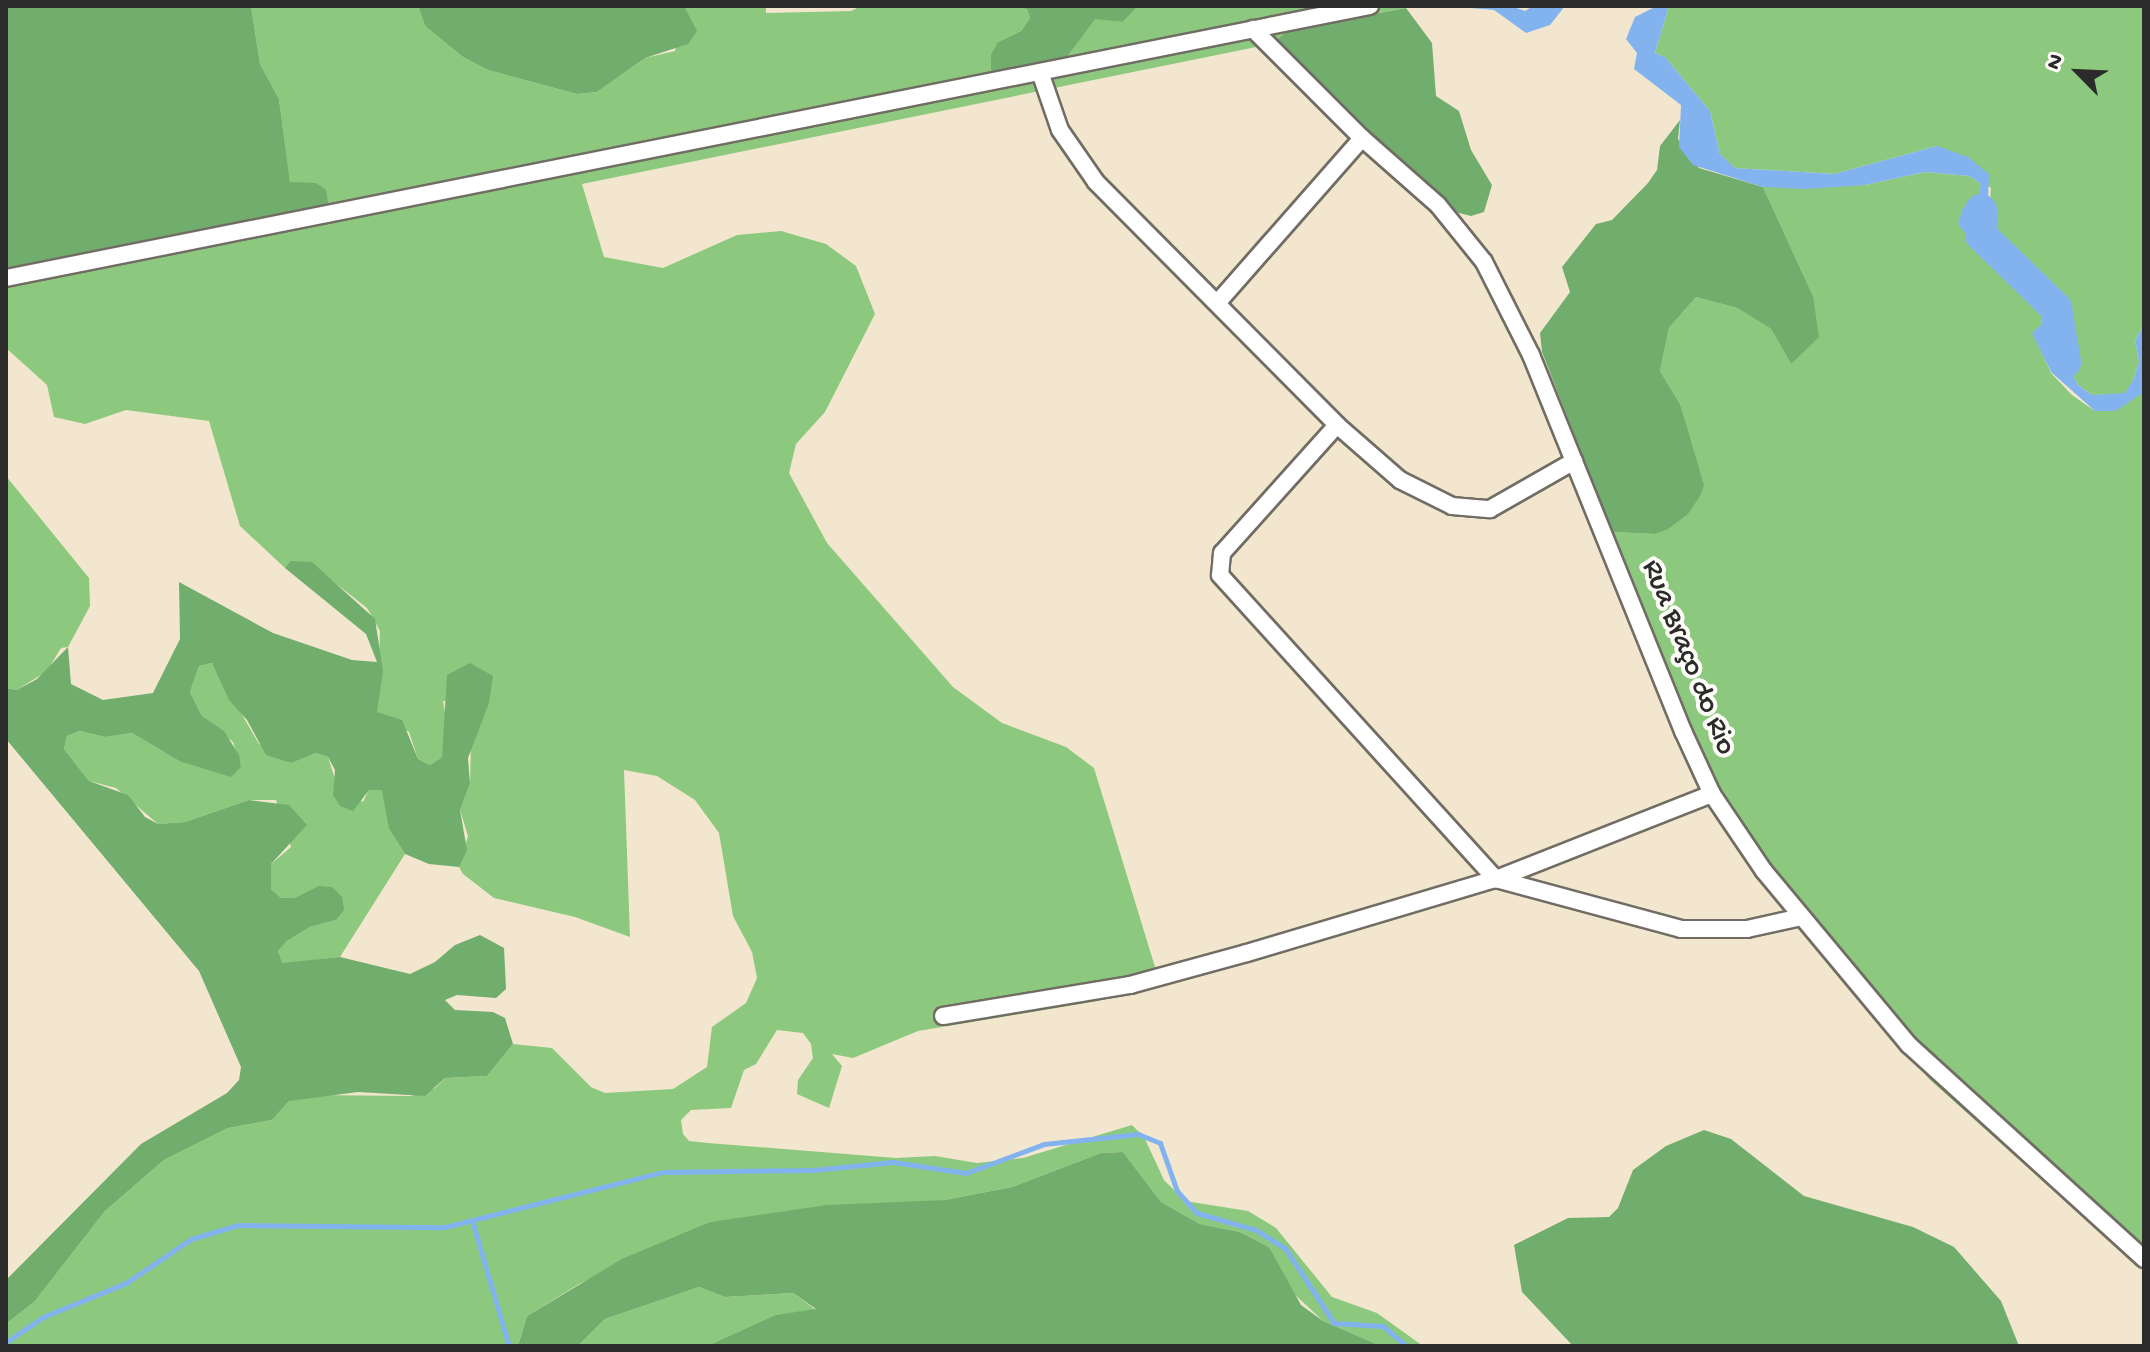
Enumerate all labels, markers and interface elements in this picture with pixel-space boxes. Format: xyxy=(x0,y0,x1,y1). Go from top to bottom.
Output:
north arrow xyxy=(2038,32,2118,112)
text: N xyxy=(2041,50,2071,74)
street label: Rua Braço do Rio xyxy=(1632,555,1742,761)

